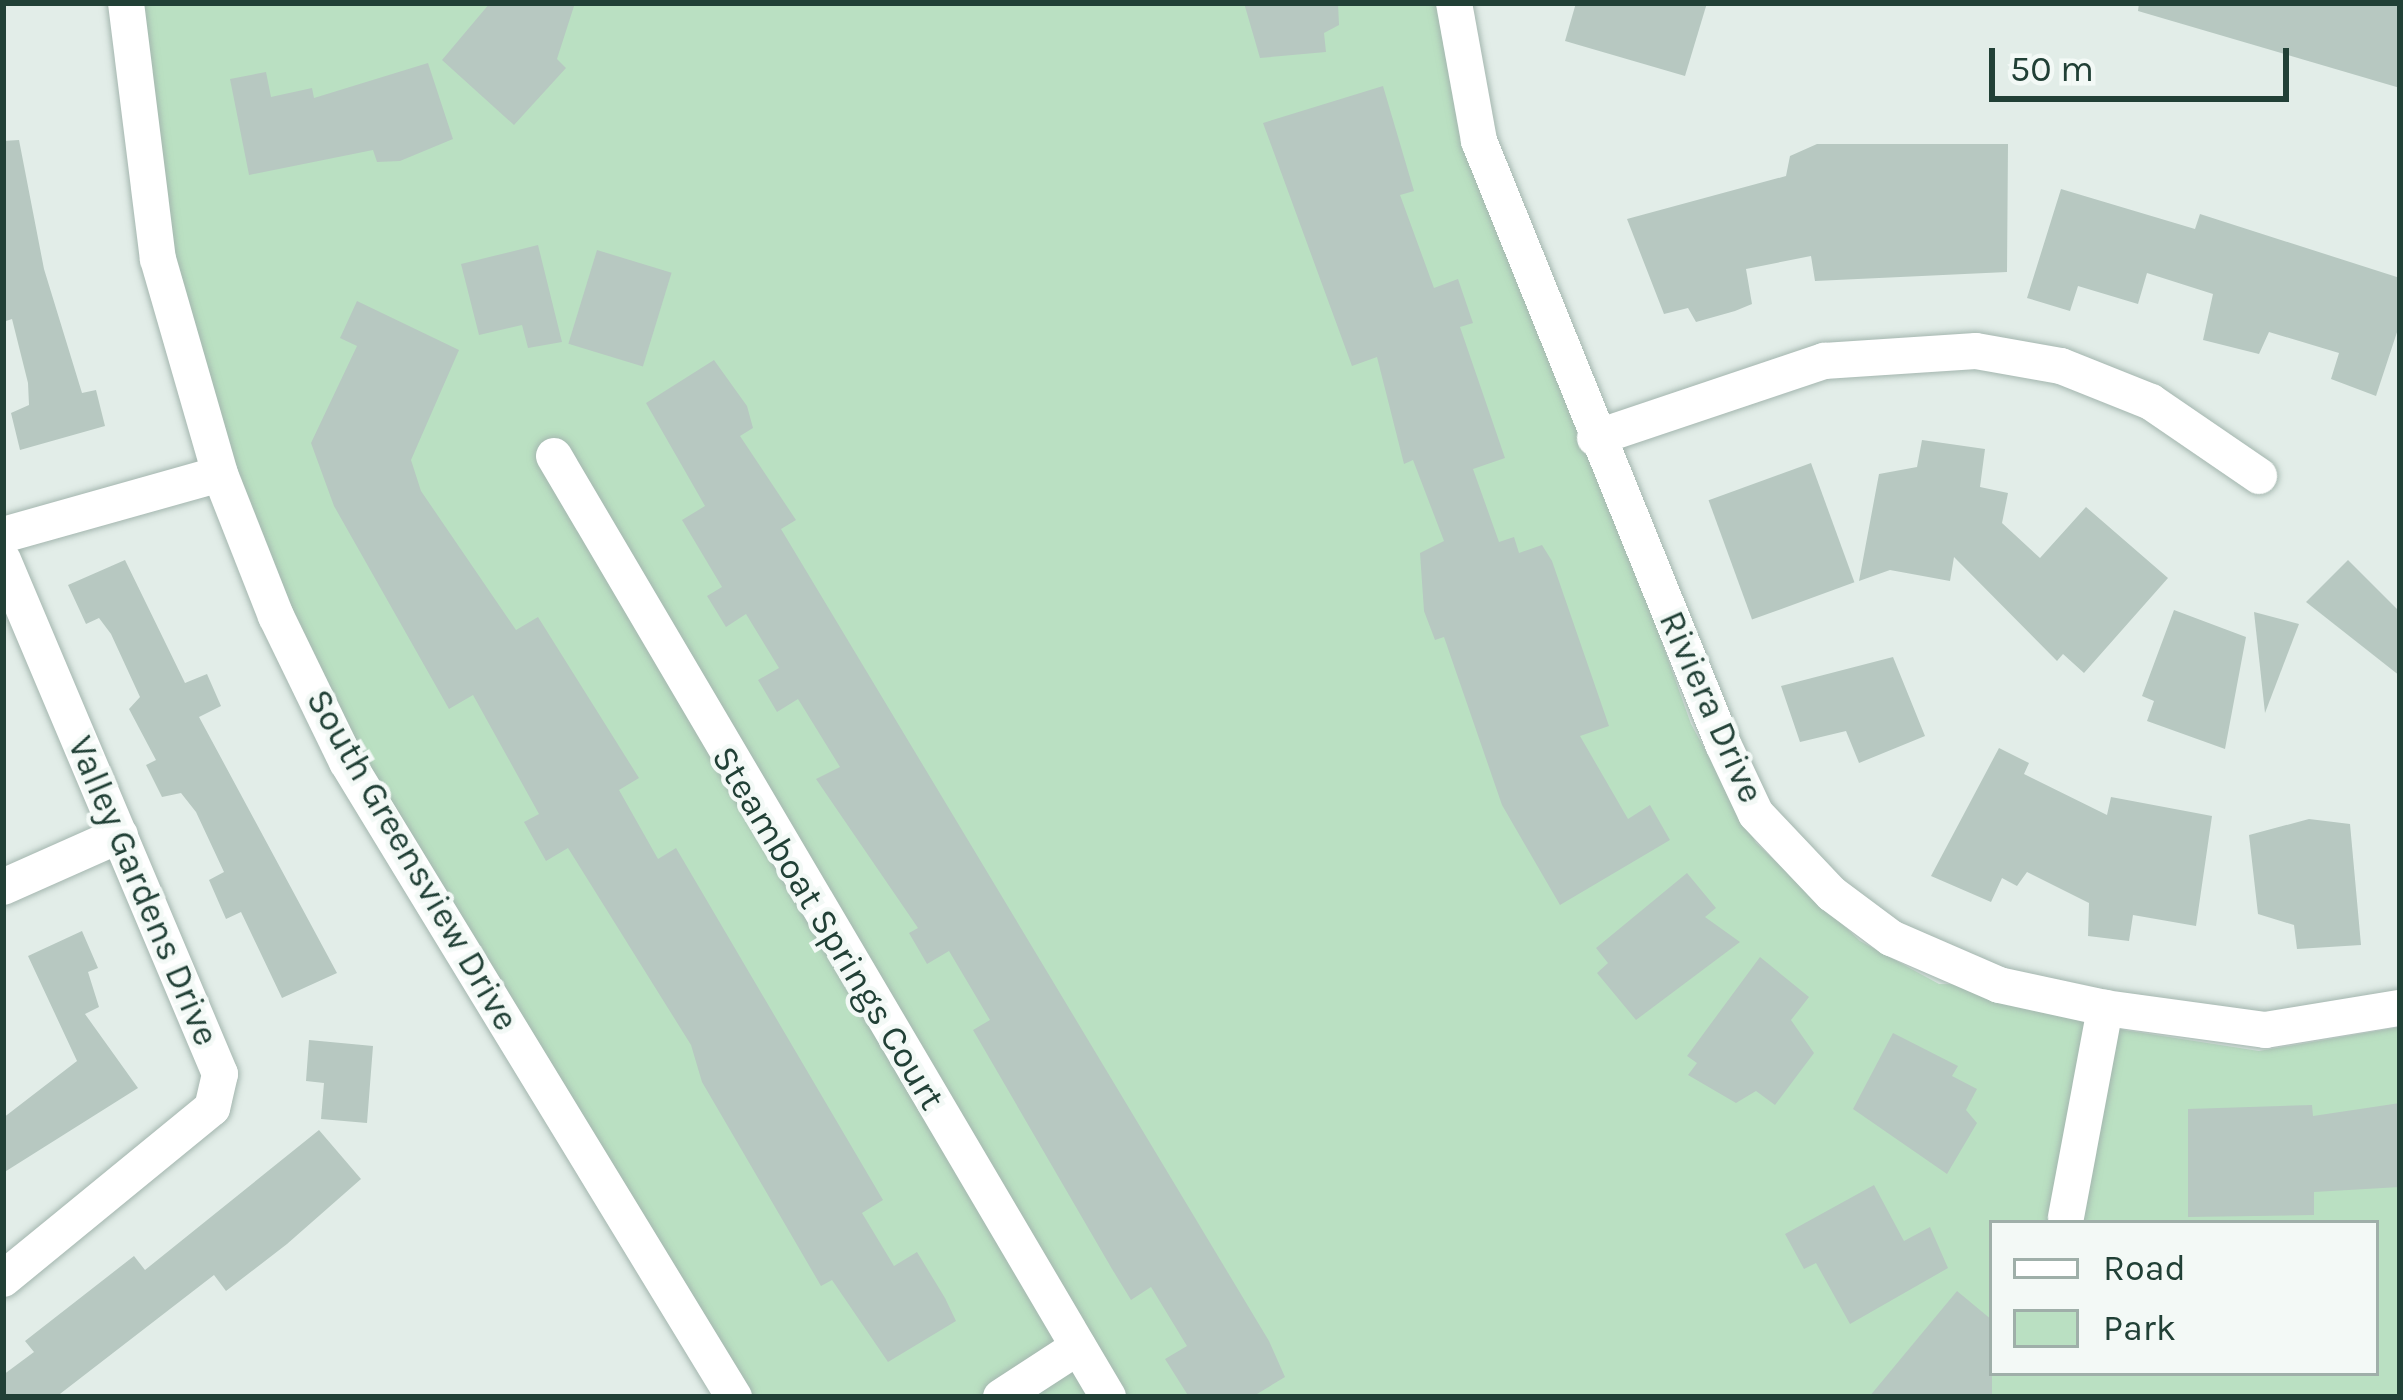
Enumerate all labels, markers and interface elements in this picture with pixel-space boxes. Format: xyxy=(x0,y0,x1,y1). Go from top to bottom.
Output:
scale bar xyxy=(1995,24,2295,98)
text: 50 m xyxy=(2010,48,2094,90)
street label: Riviera Drive xyxy=(1649,604,1773,810)
street label: South Greensview Drive xyxy=(297,682,527,1038)
street label: Valley Gardens Drive xyxy=(58,730,228,1052)
street label: Steamboat Springs Court xyxy=(702,738,954,1118)
legend xyxy=(1989,1220,2379,1376)
text: Road xyxy=(2103,1247,2186,1289)
text: Park xyxy=(2103,1307,2176,1349)

